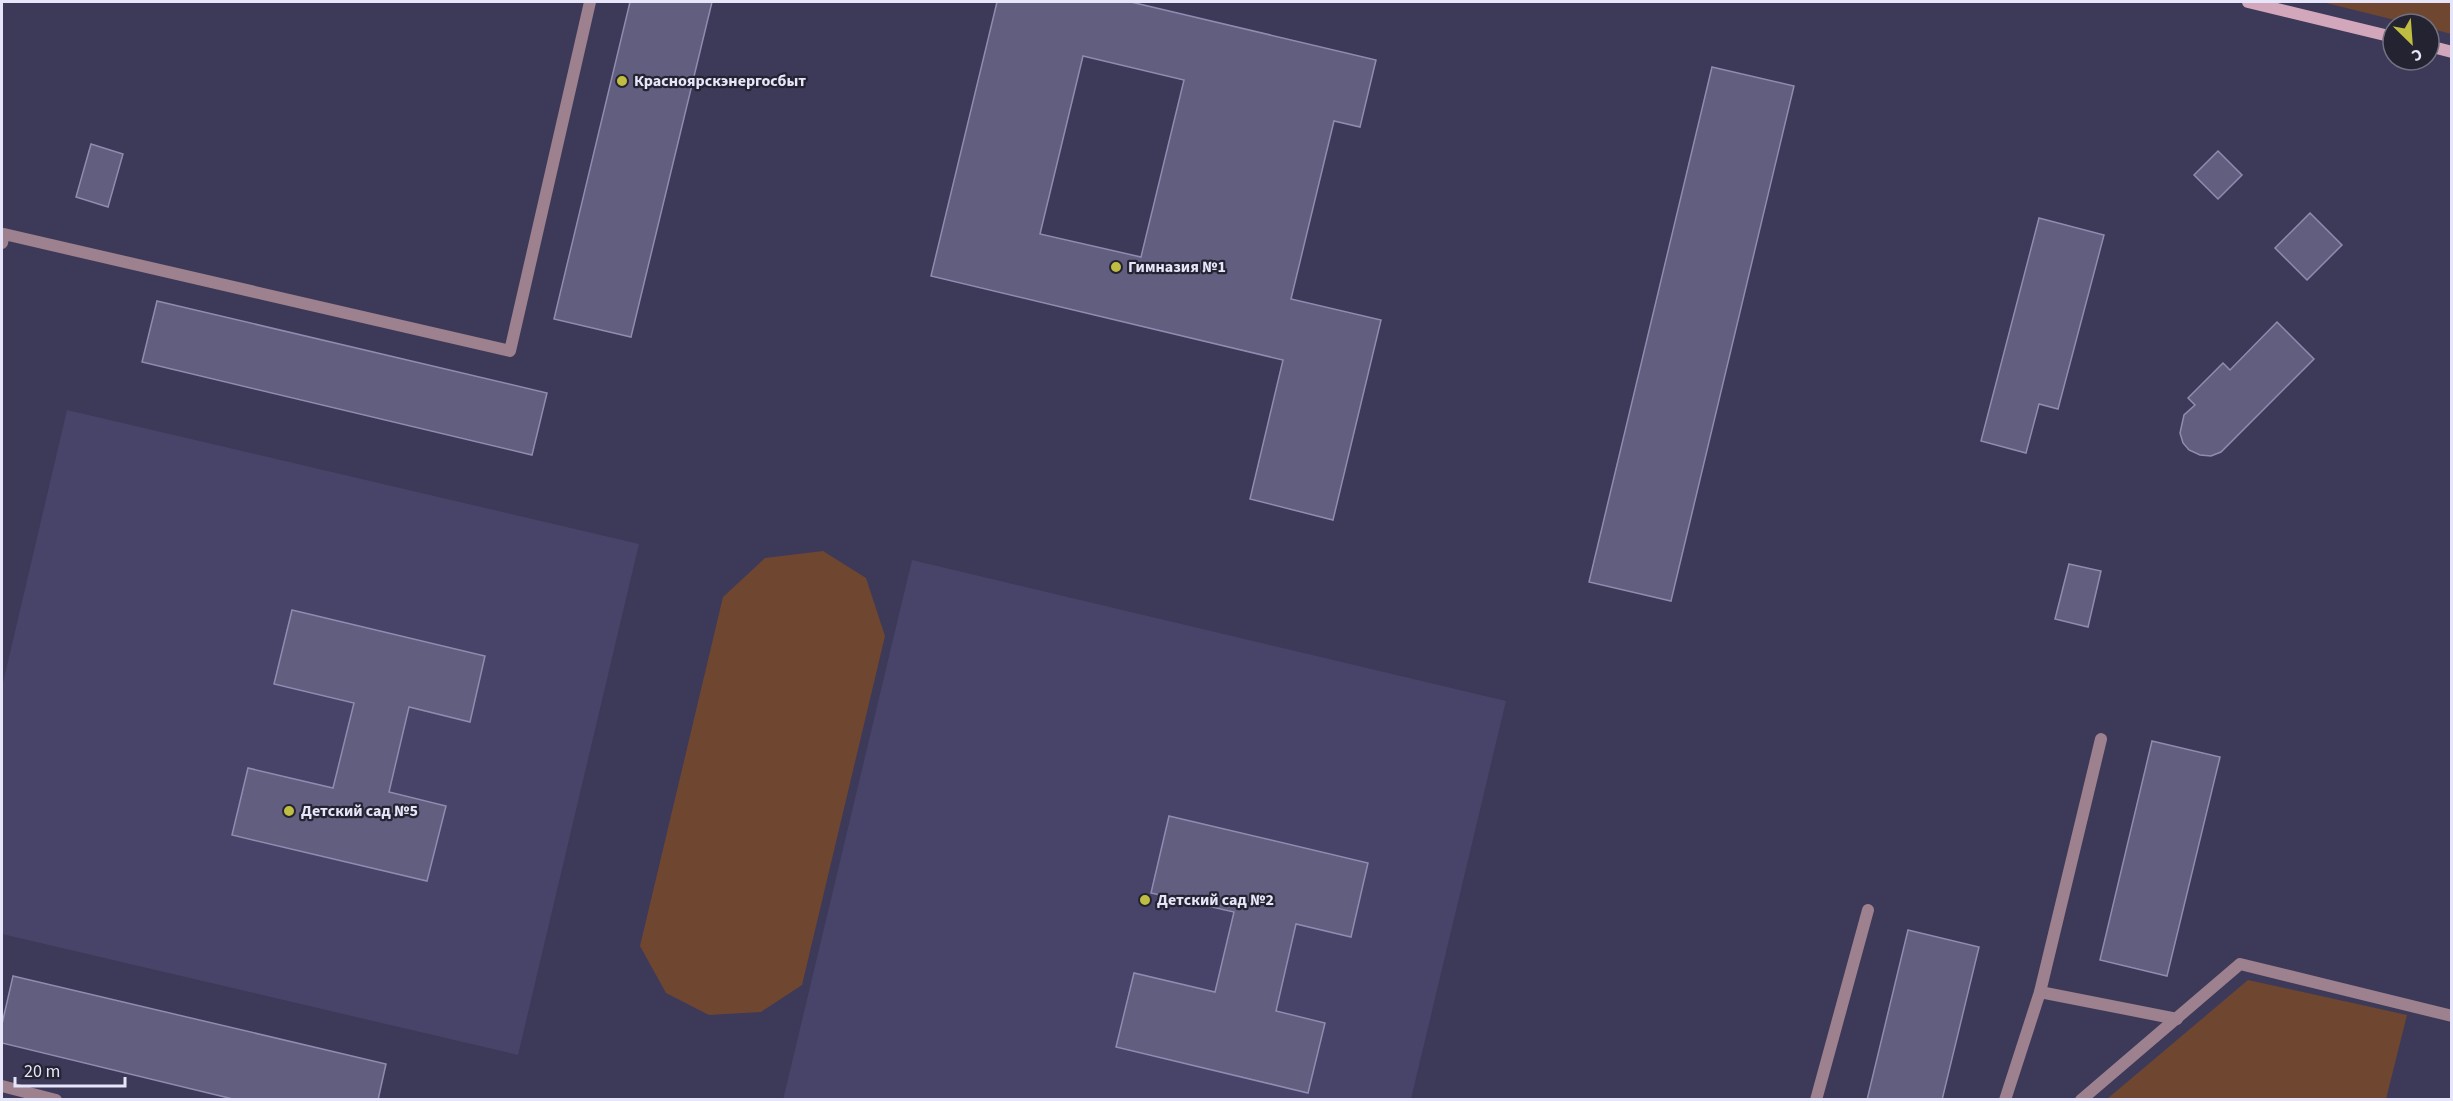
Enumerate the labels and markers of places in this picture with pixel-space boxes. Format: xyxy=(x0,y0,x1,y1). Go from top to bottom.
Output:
place label: Красноярскэнергосбыт xyxy=(634,70,806,92)
marker: Красноярскэнергосбыт xyxy=(615,74,629,88)
place label: Гимназия №1 xyxy=(1128,256,1226,278)
marker: Гимназия №1 xyxy=(1109,260,1123,274)
place label: Детский сад №5 xyxy=(301,800,418,822)
marker: Детский сад №5 xyxy=(282,804,296,818)
place label: Детский сад №2 xyxy=(1157,889,1274,911)
marker: Детский сад №2 xyxy=(1138,893,1152,907)

